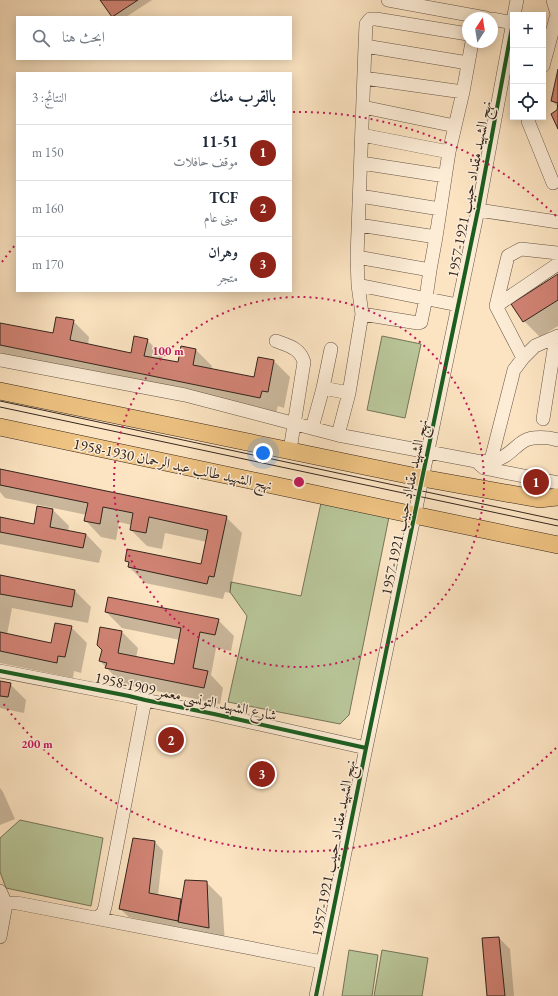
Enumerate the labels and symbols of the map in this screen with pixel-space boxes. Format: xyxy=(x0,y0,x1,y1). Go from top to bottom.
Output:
north arrow xyxy=(462,12,498,48)
street label: نهج الشهيد مقداد حبيب 1921-1957 xyxy=(443,99,500,280)
text: 100 m xyxy=(152,343,184,359)
street label: نهج الشهيد مقداد حبيب 1921-1957 xyxy=(376,417,437,598)
street label: نهج الشهيد طالب عبد الرحمان 1930-1958 xyxy=(71,434,274,499)
your location xyxy=(253,443,273,463)
pin: 1 xyxy=(523,467,549,497)
centre of rings xyxy=(292,475,306,489)
street label: شارع الشهيد التونسي معمر 1909-1958 xyxy=(92,667,279,729)
pin: 2 xyxy=(158,725,184,755)
text: 200 m xyxy=(21,736,53,752)
street label: نهج الشهيد مقداد حبيب 1921-1957 xyxy=(307,758,364,939)
pin: 3 xyxy=(249,759,275,789)

